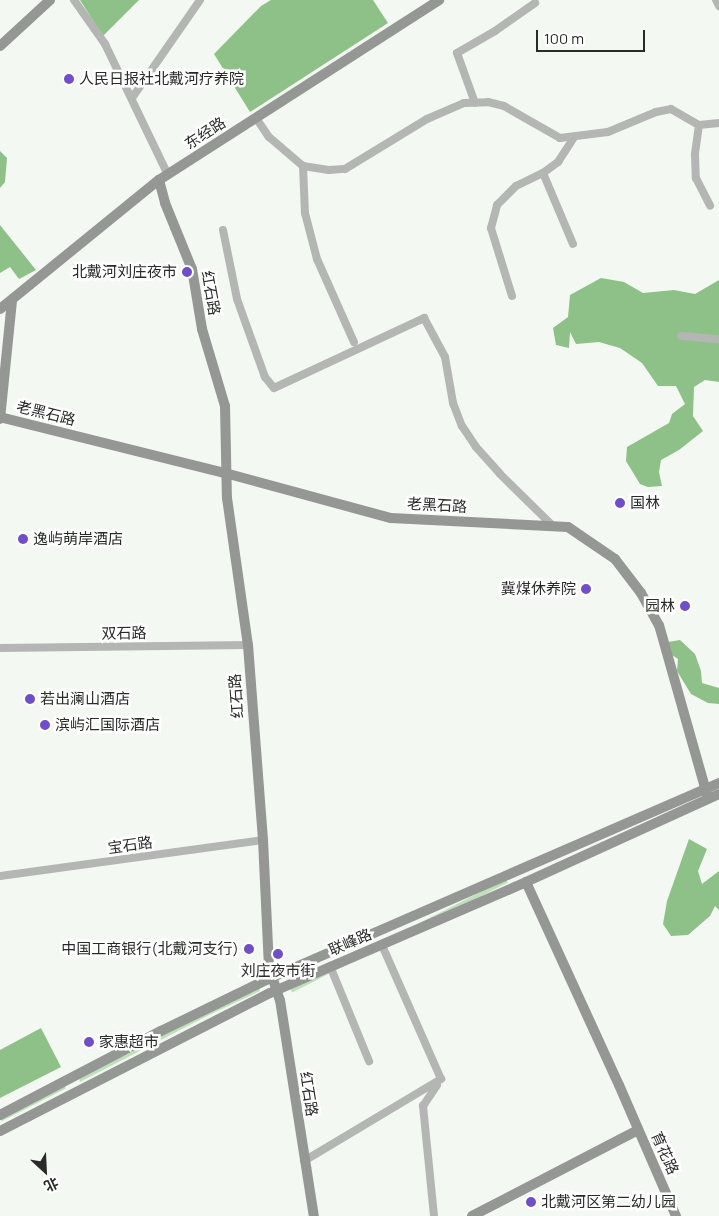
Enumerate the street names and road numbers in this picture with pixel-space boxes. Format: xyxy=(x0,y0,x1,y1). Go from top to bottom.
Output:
street label: 东经路 xyxy=(181,113,229,153)
street label: 红石路 xyxy=(198,269,224,317)
street label: 老黑石路 xyxy=(15,397,77,429)
street label: 老黑石路 xyxy=(407,494,467,516)
street label: 双石路 xyxy=(101,624,147,642)
street label: 红石路 xyxy=(225,673,247,719)
street label: 宝石路 xyxy=(106,833,154,857)
street label: 联峰路 xyxy=(326,925,374,959)
street label: 红石路 xyxy=(297,1070,321,1118)
street label: 育花路 xyxy=(648,1129,682,1177)

